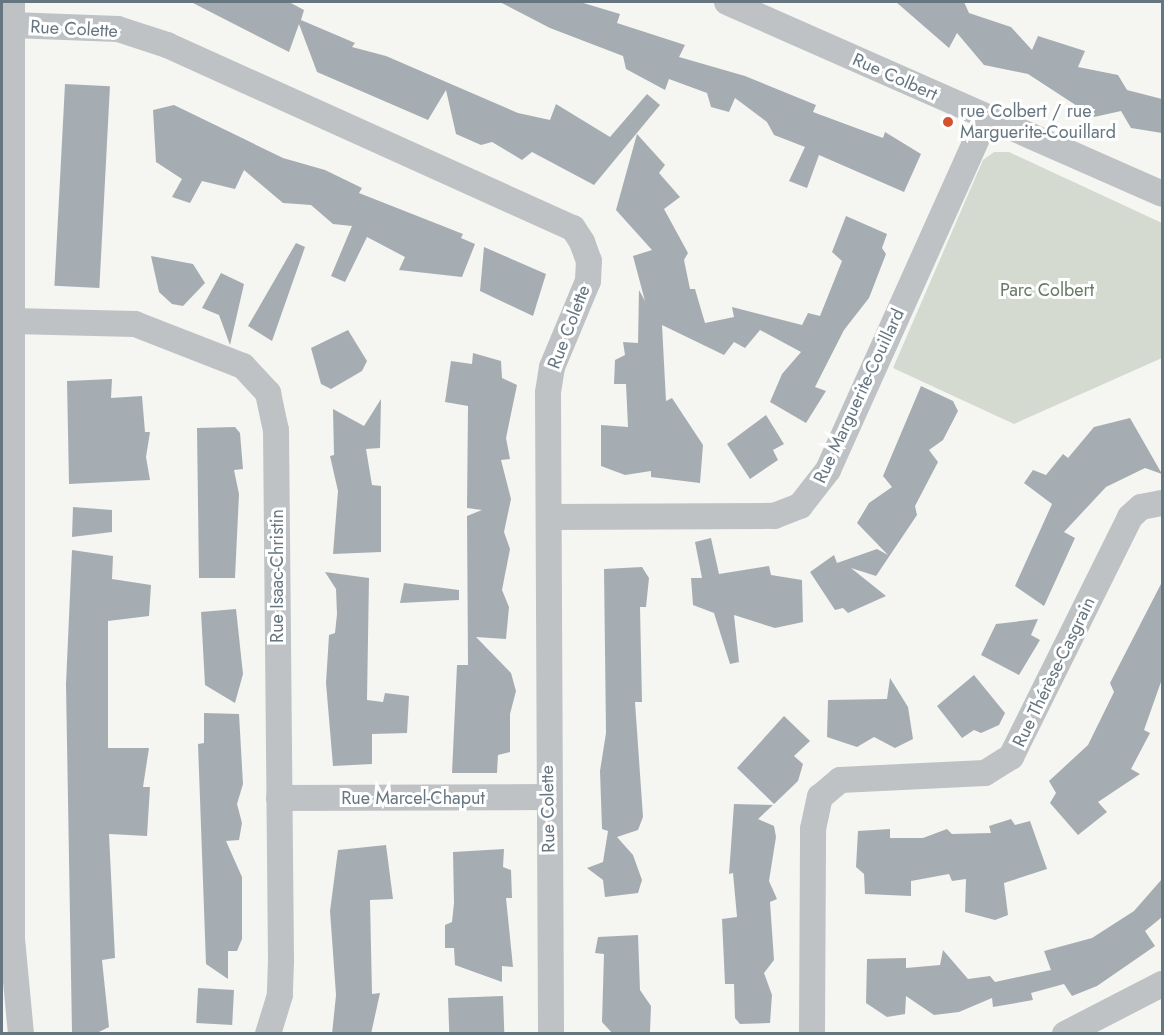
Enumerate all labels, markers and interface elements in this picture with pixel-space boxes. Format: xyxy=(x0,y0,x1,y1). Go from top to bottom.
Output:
street label: Rue Colette xyxy=(30,16,118,42)
street label: Rue Colbert xyxy=(849,49,941,105)
place label: rue Colbert / rue Marguerite-Couillard xyxy=(960,101,1116,144)
marker: rue Colbert / rue Marguerite-Couillard xyxy=(941,115,955,129)
park label: Parc Colbert xyxy=(1000,279,1094,301)
street label: Rue Colette xyxy=(543,282,595,372)
street label: Rue Marguerite-Couillard xyxy=(809,305,909,487)
street label: Rue Isaac-Christin xyxy=(266,509,288,643)
street label: Rue Thérèse-Casgrain xyxy=(1008,593,1100,751)
street label: Rue Colette xyxy=(536,765,560,853)
street label: Rue Marcel-Chaput xyxy=(341,787,485,809)

